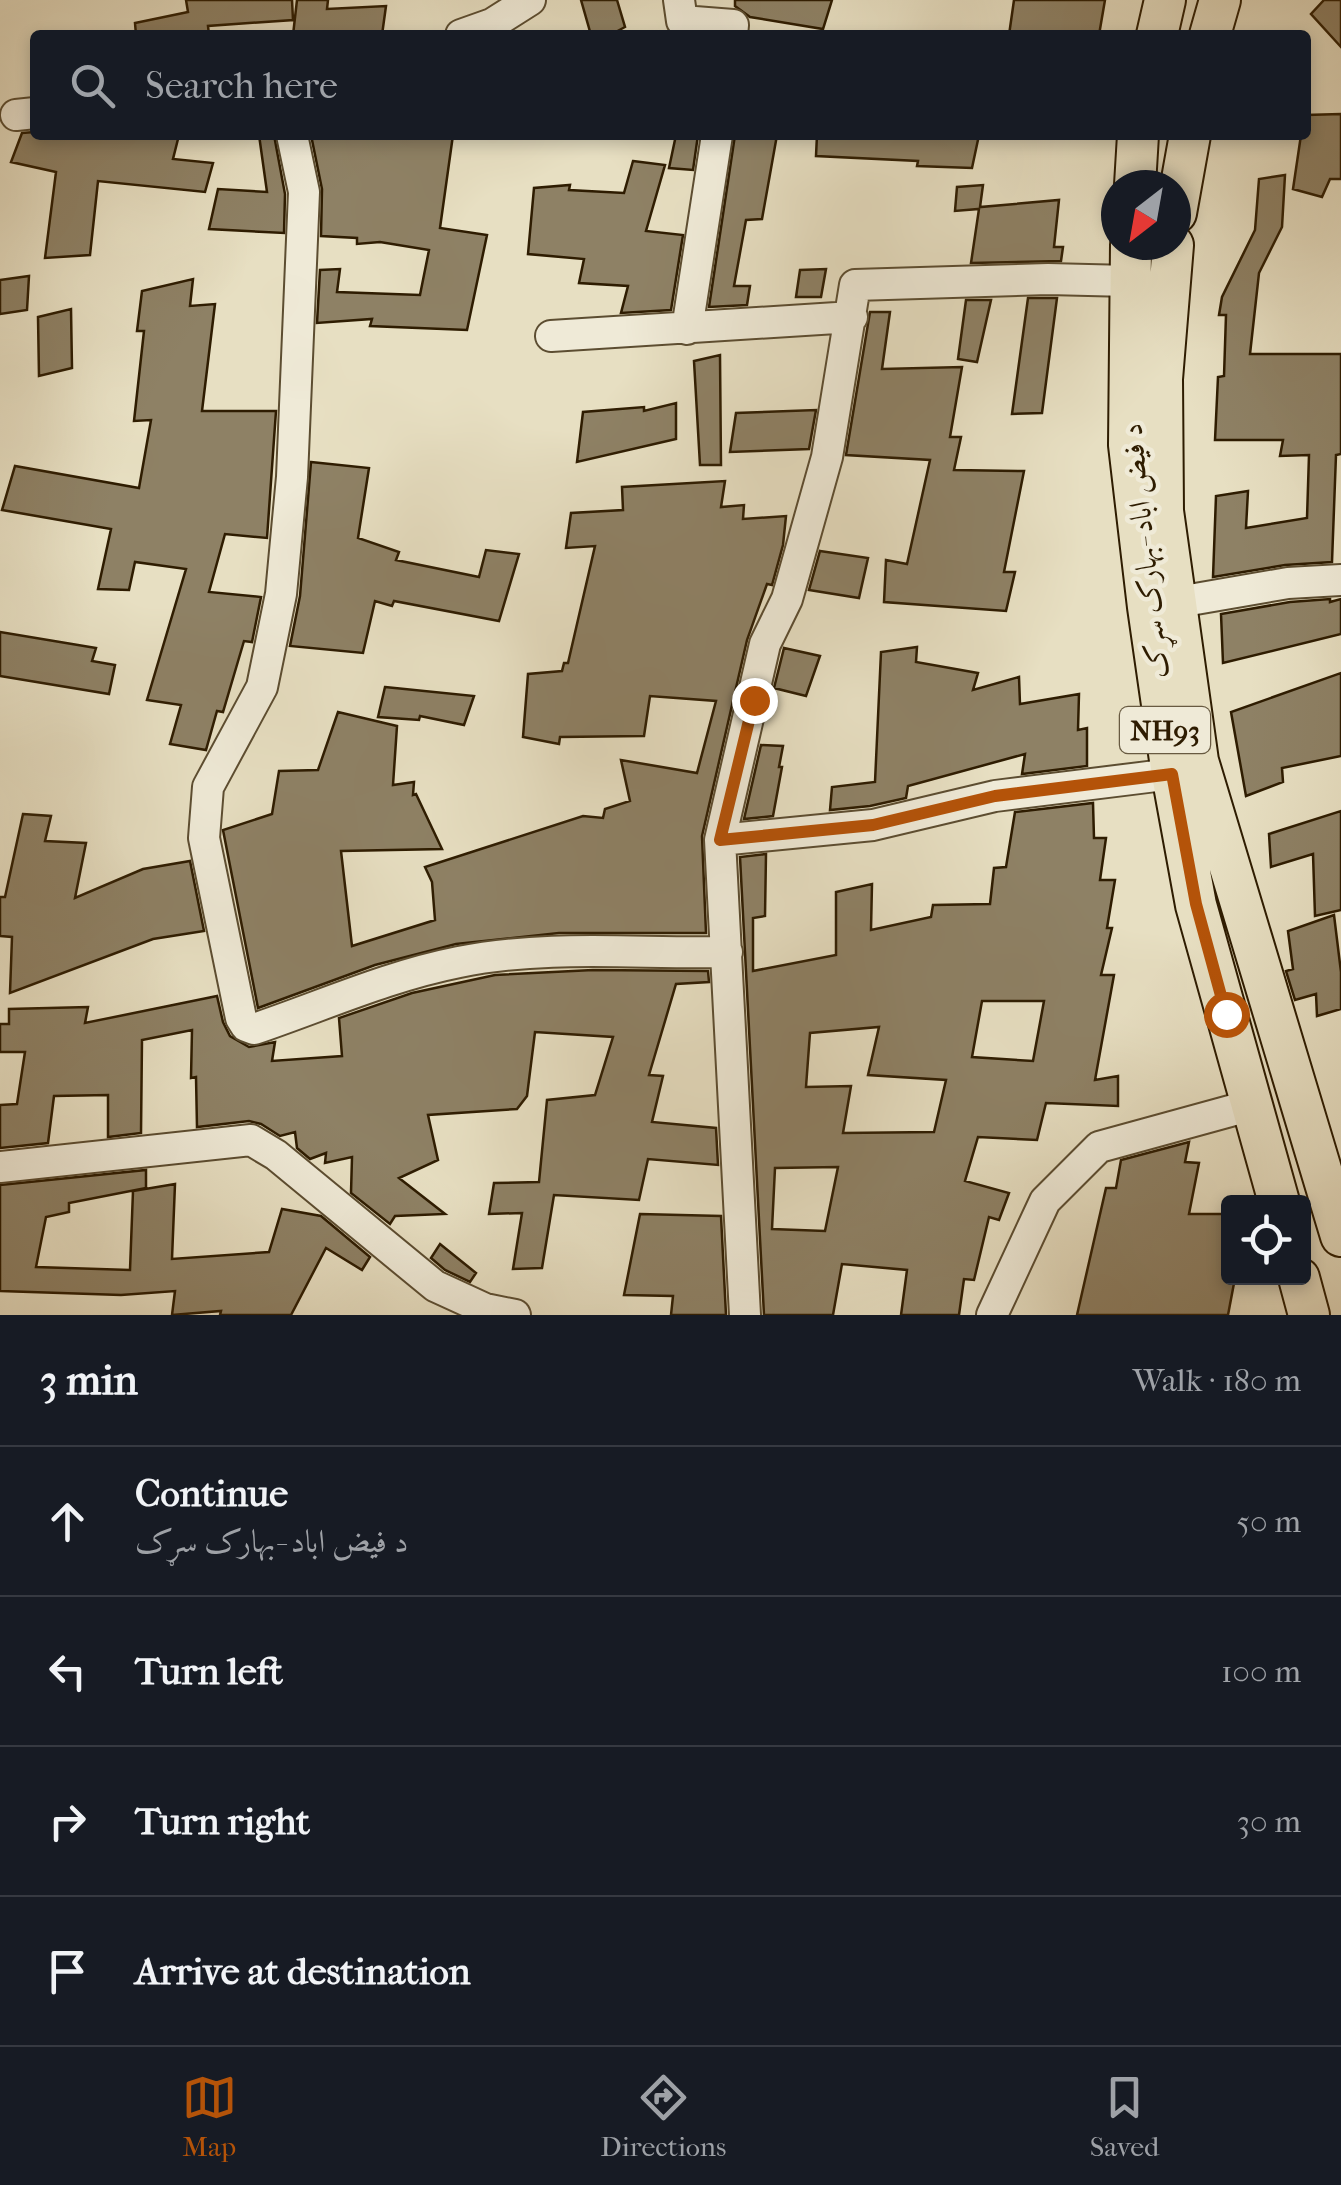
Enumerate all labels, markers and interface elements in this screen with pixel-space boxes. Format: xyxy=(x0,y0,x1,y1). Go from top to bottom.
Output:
search box xyxy=(30,30,1311,140)
icon: search xyxy=(65,58,120,113)
text: Search here xyxy=(145,63,338,108)
north arrow xyxy=(1101,170,1191,260)
street label: د فیض اباد -بهارک سړک xyxy=(1114,421,1181,680)
route end xyxy=(732,678,778,724)
road number: NH93 xyxy=(1120,707,1210,753)
route start xyxy=(1204,992,1250,1038)
map controls xyxy=(1221,1195,1311,1285)
button: locate xyxy=(1221,1195,1311,1285)
text: 3 min xyxy=(40,1356,138,1405)
text: Walk · 180 m xyxy=(1133,1362,1301,1399)
text: Continue xyxy=(135,1471,288,1516)
icon: ahead xyxy=(40,1494,95,1549)
text: 50 m xyxy=(1236,1503,1301,1540)
text: د فیض اباد -بهارک سړک xyxy=(135,1523,408,1560)
icon: left xyxy=(40,1644,95,1699)
text: Turn left xyxy=(135,1649,283,1694)
text: 100 m xyxy=(1221,1653,1301,1690)
icon: right xyxy=(40,1794,95,1849)
text: Turn right xyxy=(135,1799,310,1844)
text: 30 m xyxy=(1237,1803,1301,1840)
icon: arrive xyxy=(40,1944,95,1999)
text: Arrive at destination xyxy=(135,1949,471,1994)
tab: Map xyxy=(182,2070,237,2163)
tab: Directions xyxy=(600,2070,726,2163)
tab: Saved xyxy=(1090,2070,1159,2163)

